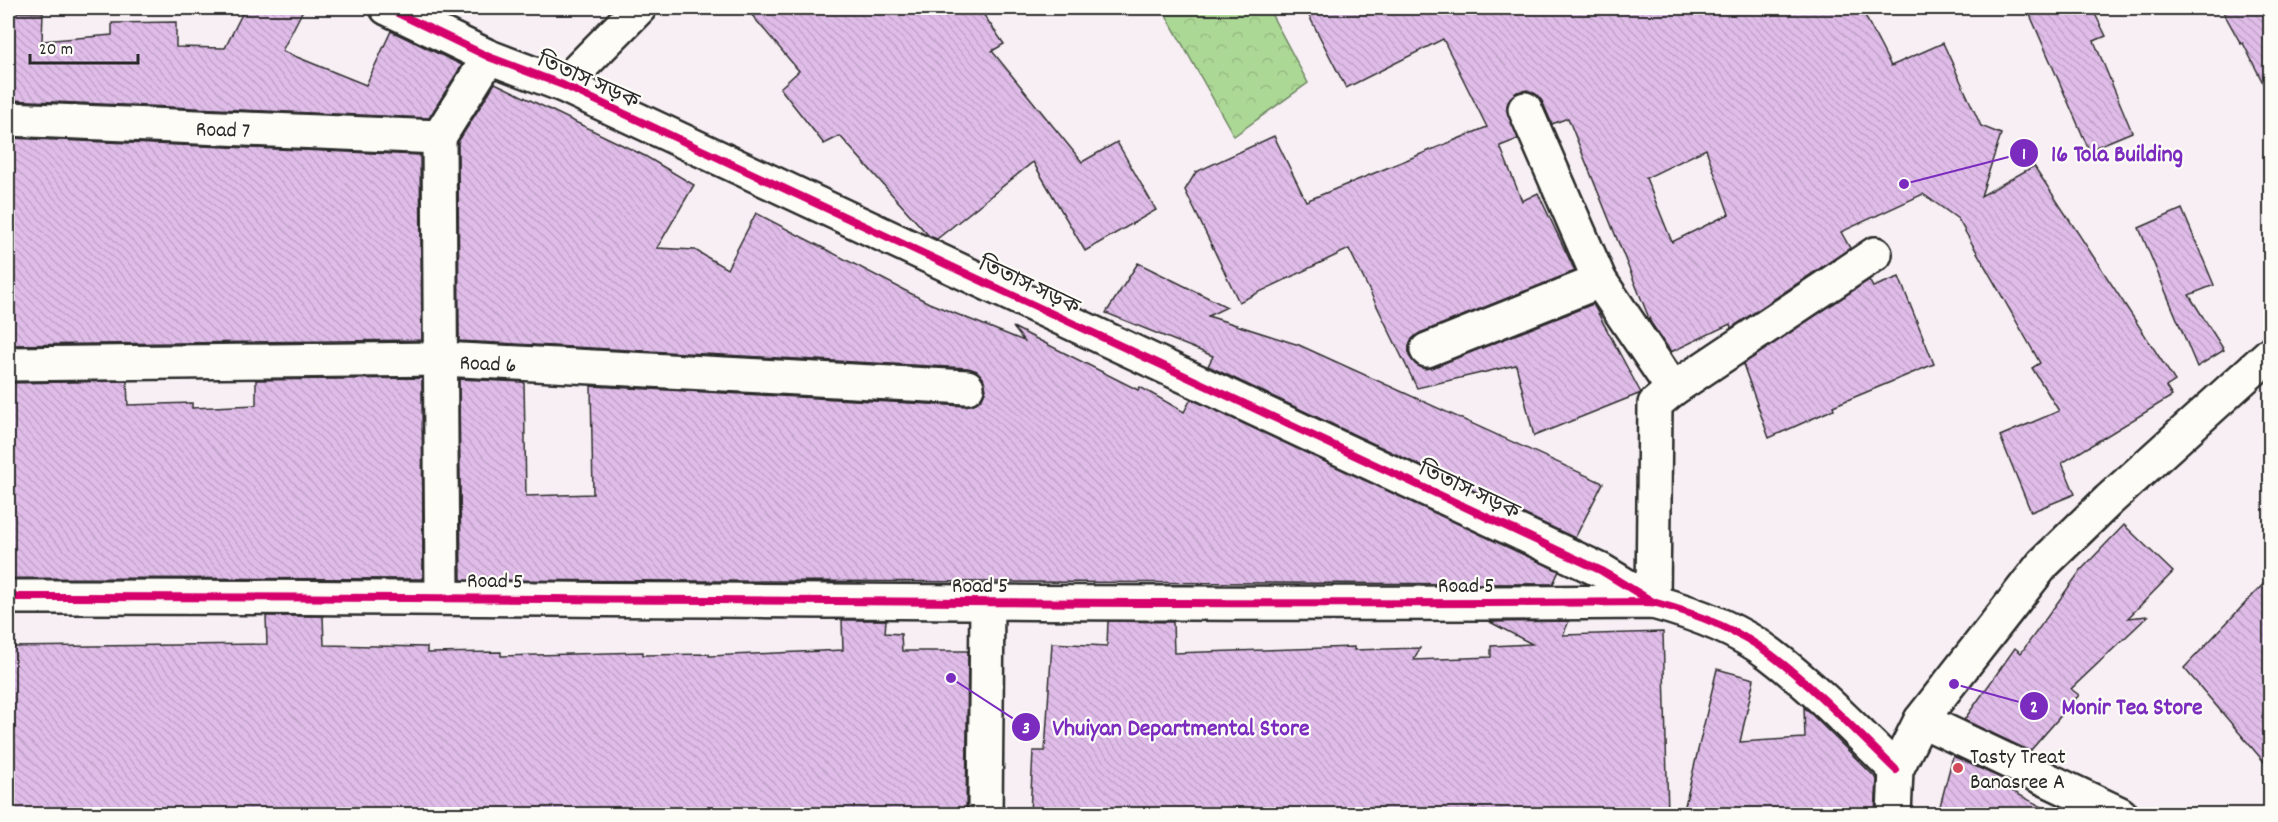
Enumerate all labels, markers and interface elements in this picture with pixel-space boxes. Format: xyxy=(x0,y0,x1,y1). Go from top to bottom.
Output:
scale bar xyxy=(30,27,138,65)
text: 20 m xyxy=(39,38,73,63)
street label: তিতাস সড়ক xyxy=(531,46,644,119)
street label: Road 7 xyxy=(195,115,251,148)
callout: 16 Tola Building xyxy=(2009,132,2195,174)
text: 16 Tola Building xyxy=(2051,139,2183,173)
text: 1 xyxy=(2022,143,2026,168)
street label: তিতাস সড়ক xyxy=(972,250,1085,324)
street label: Road 6 xyxy=(459,349,517,382)
street label: তিতাস সড়ক xyxy=(1412,455,1525,529)
street label: Road 5 xyxy=(466,567,523,598)
street label: Road 5 xyxy=(952,572,1008,603)
street label: Road 5 xyxy=(1438,572,1494,603)
callout: Monir Tea Store xyxy=(2019,685,2214,727)
text: Monir Tea Store xyxy=(2061,692,2203,726)
text: 2 xyxy=(2030,696,2038,721)
callout: Vhuiyan Departmental Store xyxy=(1011,706,1322,748)
text: Vhuiyan Departmental Store xyxy=(1053,713,1310,747)
text: 3 xyxy=(1022,717,1030,742)
place label: Tasty Treat Banasree A xyxy=(1970,743,2066,799)
marker: Tasty Treat Banasree A xyxy=(1951,761,1965,775)

